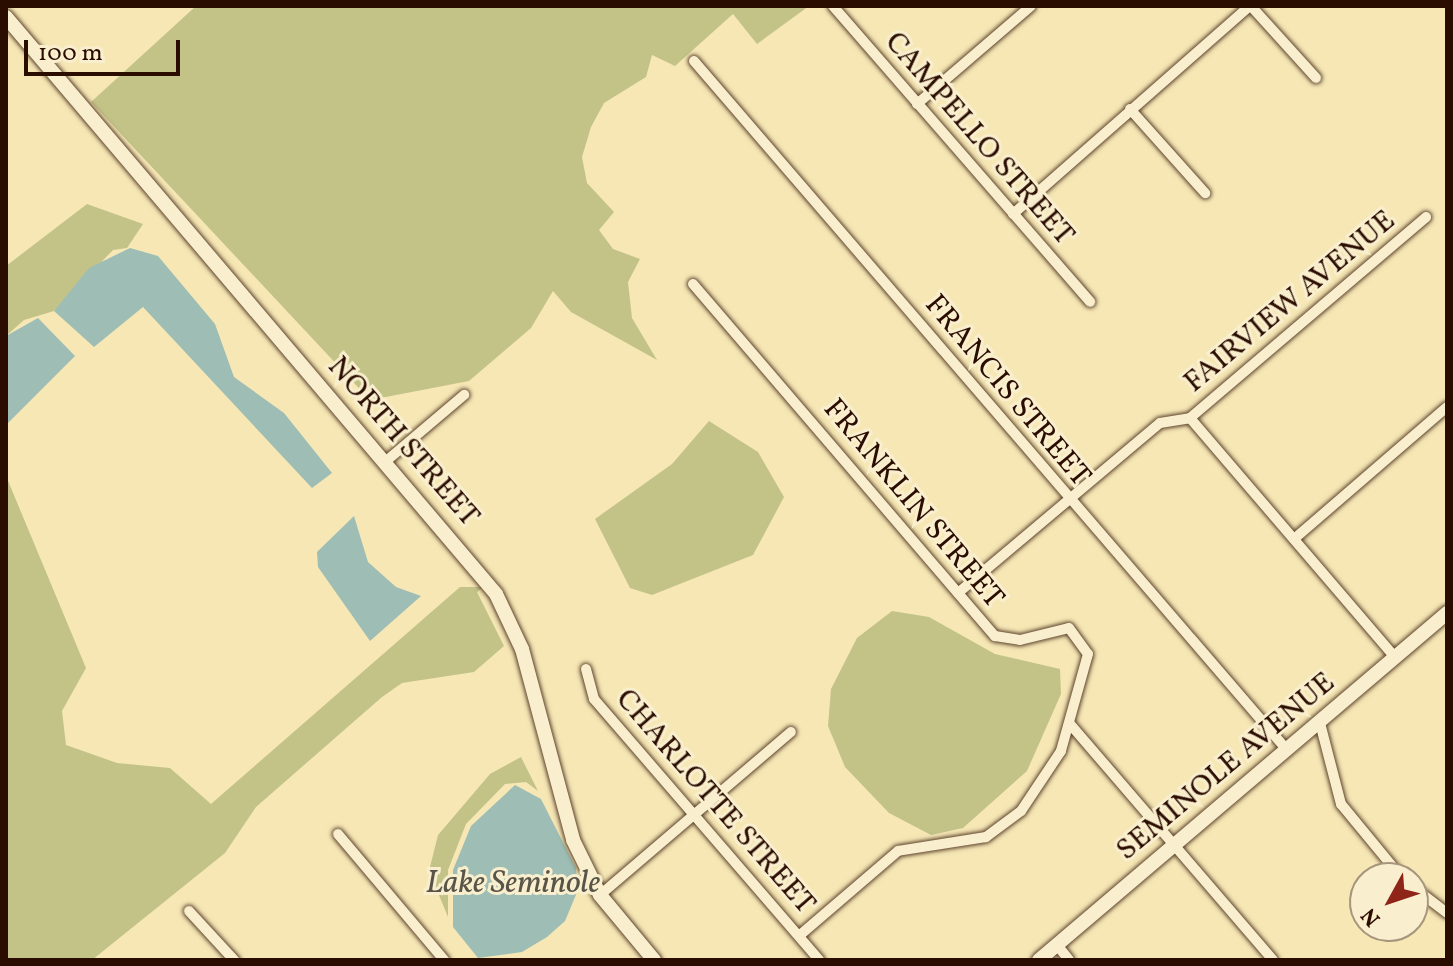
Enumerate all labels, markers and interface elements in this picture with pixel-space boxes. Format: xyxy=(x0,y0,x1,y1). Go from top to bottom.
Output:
scale bar xyxy=(28,24,184,74)
street label: CAMPELLO STREET xyxy=(877,25,1081,253)
text: 100 m xyxy=(38,37,103,71)
street label: FAIRVIEW AVENUE xyxy=(1177,203,1403,401)
street label: FRANCIS STREET xyxy=(916,288,1098,494)
street label: NORTH STREET xyxy=(319,350,487,534)
street label: FRANKLIN STREET xyxy=(815,392,1011,616)
street label: SEMINOLE AVENUE xyxy=(1110,665,1342,869)
street label: CHARLOTTE STREET xyxy=(608,682,822,922)
north arrow xyxy=(1349,862,1429,942)
water label: Lake Seminole xyxy=(426,865,600,903)
text: N xyxy=(1355,900,1389,933)

